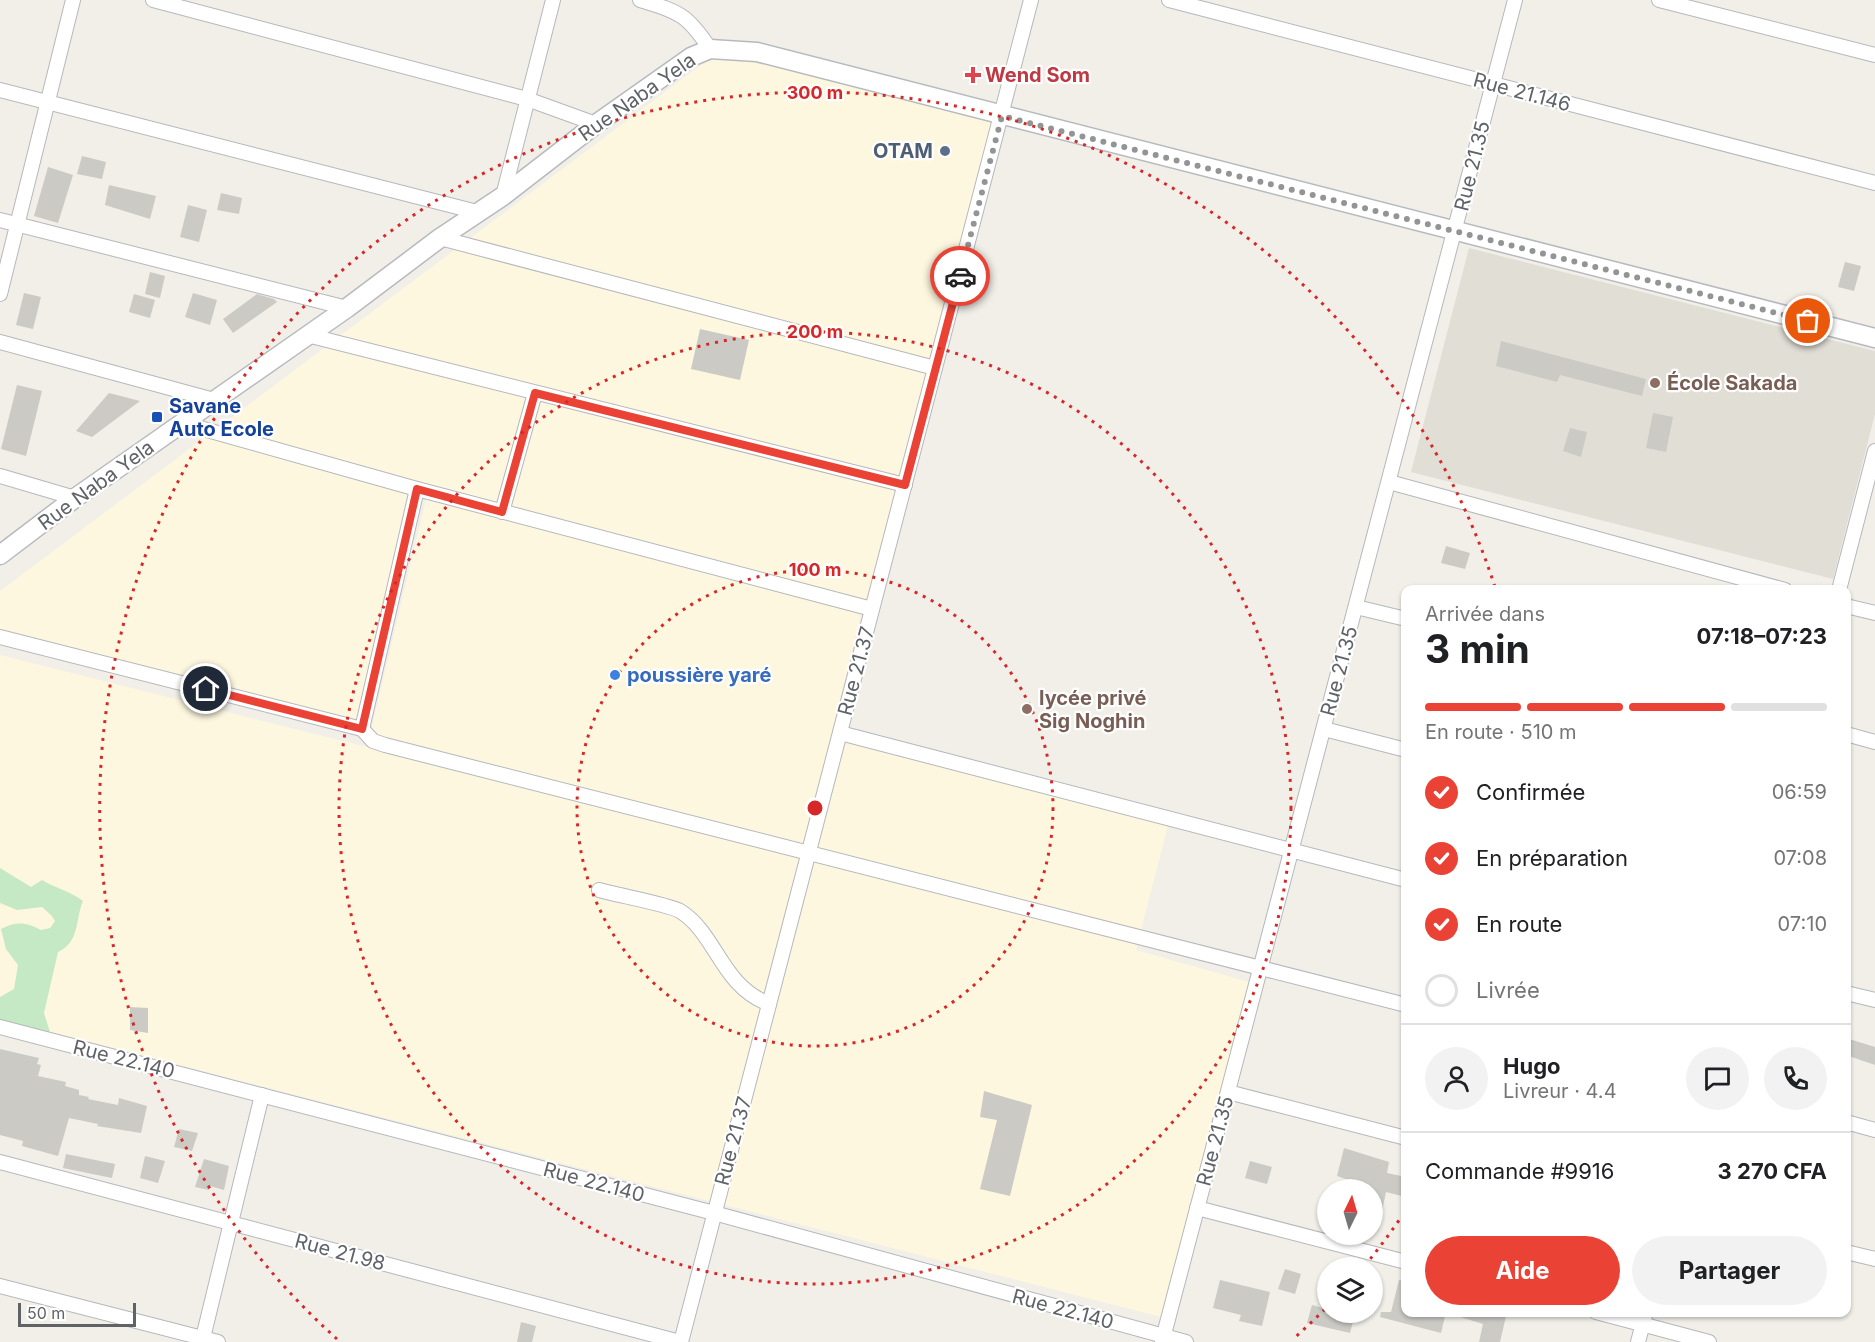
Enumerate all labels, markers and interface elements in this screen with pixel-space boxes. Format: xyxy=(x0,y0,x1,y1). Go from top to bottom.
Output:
street label: Rue Naba Yela xyxy=(574,48,700,146)
place label: Wend Som xyxy=(985,63,1090,87)
street label: Rue 21.146 xyxy=(1471,67,1573,117)
marker: Wend Som xyxy=(966,68,980,82)
text: 300 m xyxy=(787,82,843,103)
street label: Rue 21.35 xyxy=(1449,118,1495,214)
place label: OTAM xyxy=(873,139,933,163)
marker: OTAM xyxy=(938,144,952,158)
courier xyxy=(930,246,990,306)
icon: car xyxy=(944,260,977,293)
pin xyxy=(1782,295,1833,346)
icon: bag xyxy=(1791,304,1824,337)
text: 200 m xyxy=(787,321,843,342)
place label: École Sakada xyxy=(1667,370,1797,395)
marker: École Sakada xyxy=(1648,376,1662,390)
place label: Savane Auto Ecole xyxy=(169,394,274,441)
marker: Savane Auto Ecole xyxy=(150,410,164,424)
street label: Rue Naba Yela xyxy=(33,435,159,535)
text: 100 m xyxy=(789,559,841,580)
text: Arrivée dans xyxy=(1425,602,1545,626)
street label: Rue 21.35 xyxy=(1315,623,1363,719)
text: 07:18–07:23 xyxy=(1697,623,1827,649)
street label: Rue 21.37 xyxy=(833,624,879,718)
text: 3 min xyxy=(1425,625,1530,672)
pin xyxy=(180,663,231,714)
place label: poussière yaré xyxy=(627,663,771,687)
marker: poussière yaré xyxy=(608,668,622,682)
icon: home xyxy=(189,672,222,705)
place label: lycée privé Sig Noghin xyxy=(1039,686,1147,733)
marker: lycée privé Sig Noghin xyxy=(1020,702,1034,716)
text: En route · 510 m xyxy=(1425,720,1577,744)
icon: check xyxy=(1425,776,1458,809)
text: Confirmée xyxy=(1476,779,1585,805)
text: 06:59 xyxy=(1772,780,1827,804)
centre of rings xyxy=(805,798,825,818)
icon: check xyxy=(1425,842,1458,875)
text: En préparation xyxy=(1476,845,1628,871)
text: 07:08 xyxy=(1773,846,1827,870)
icon: check xyxy=(1425,908,1458,941)
text: En route xyxy=(1476,911,1562,937)
text: 07:10 xyxy=(1778,912,1827,936)
text: Livrée xyxy=(1476,977,1540,1003)
street label: Rue 22.140 xyxy=(71,1035,177,1083)
button: person xyxy=(1425,1047,1488,1110)
button: chat xyxy=(1686,1047,1749,1110)
button: phone xyxy=(1764,1047,1827,1110)
text: Hugo xyxy=(1503,1053,1561,1079)
text: Livreur · 4.4 xyxy=(1503,1079,1617,1103)
street label: Rue 21.35 xyxy=(1191,1093,1239,1189)
street label: Rue 21.37 xyxy=(710,1094,756,1188)
street label: Rue 22.140 xyxy=(541,1157,647,1207)
text: Commande #9916 xyxy=(1425,1158,1614,1184)
text: 3 270 CFA xyxy=(1718,1158,1827,1184)
north arrow xyxy=(1317,1179,1383,1245)
map controls xyxy=(1317,1179,1383,1323)
street label: Rue 21.98 xyxy=(292,1228,388,1276)
button: Aide xyxy=(1425,1236,1620,1305)
button: Partager xyxy=(1632,1236,1827,1305)
button: layers xyxy=(1317,1257,1383,1323)
street label: Rue 22.140 xyxy=(1010,1284,1116,1334)
scale bar xyxy=(18,1300,136,1328)
text: 50 m xyxy=(27,1303,65,1323)

